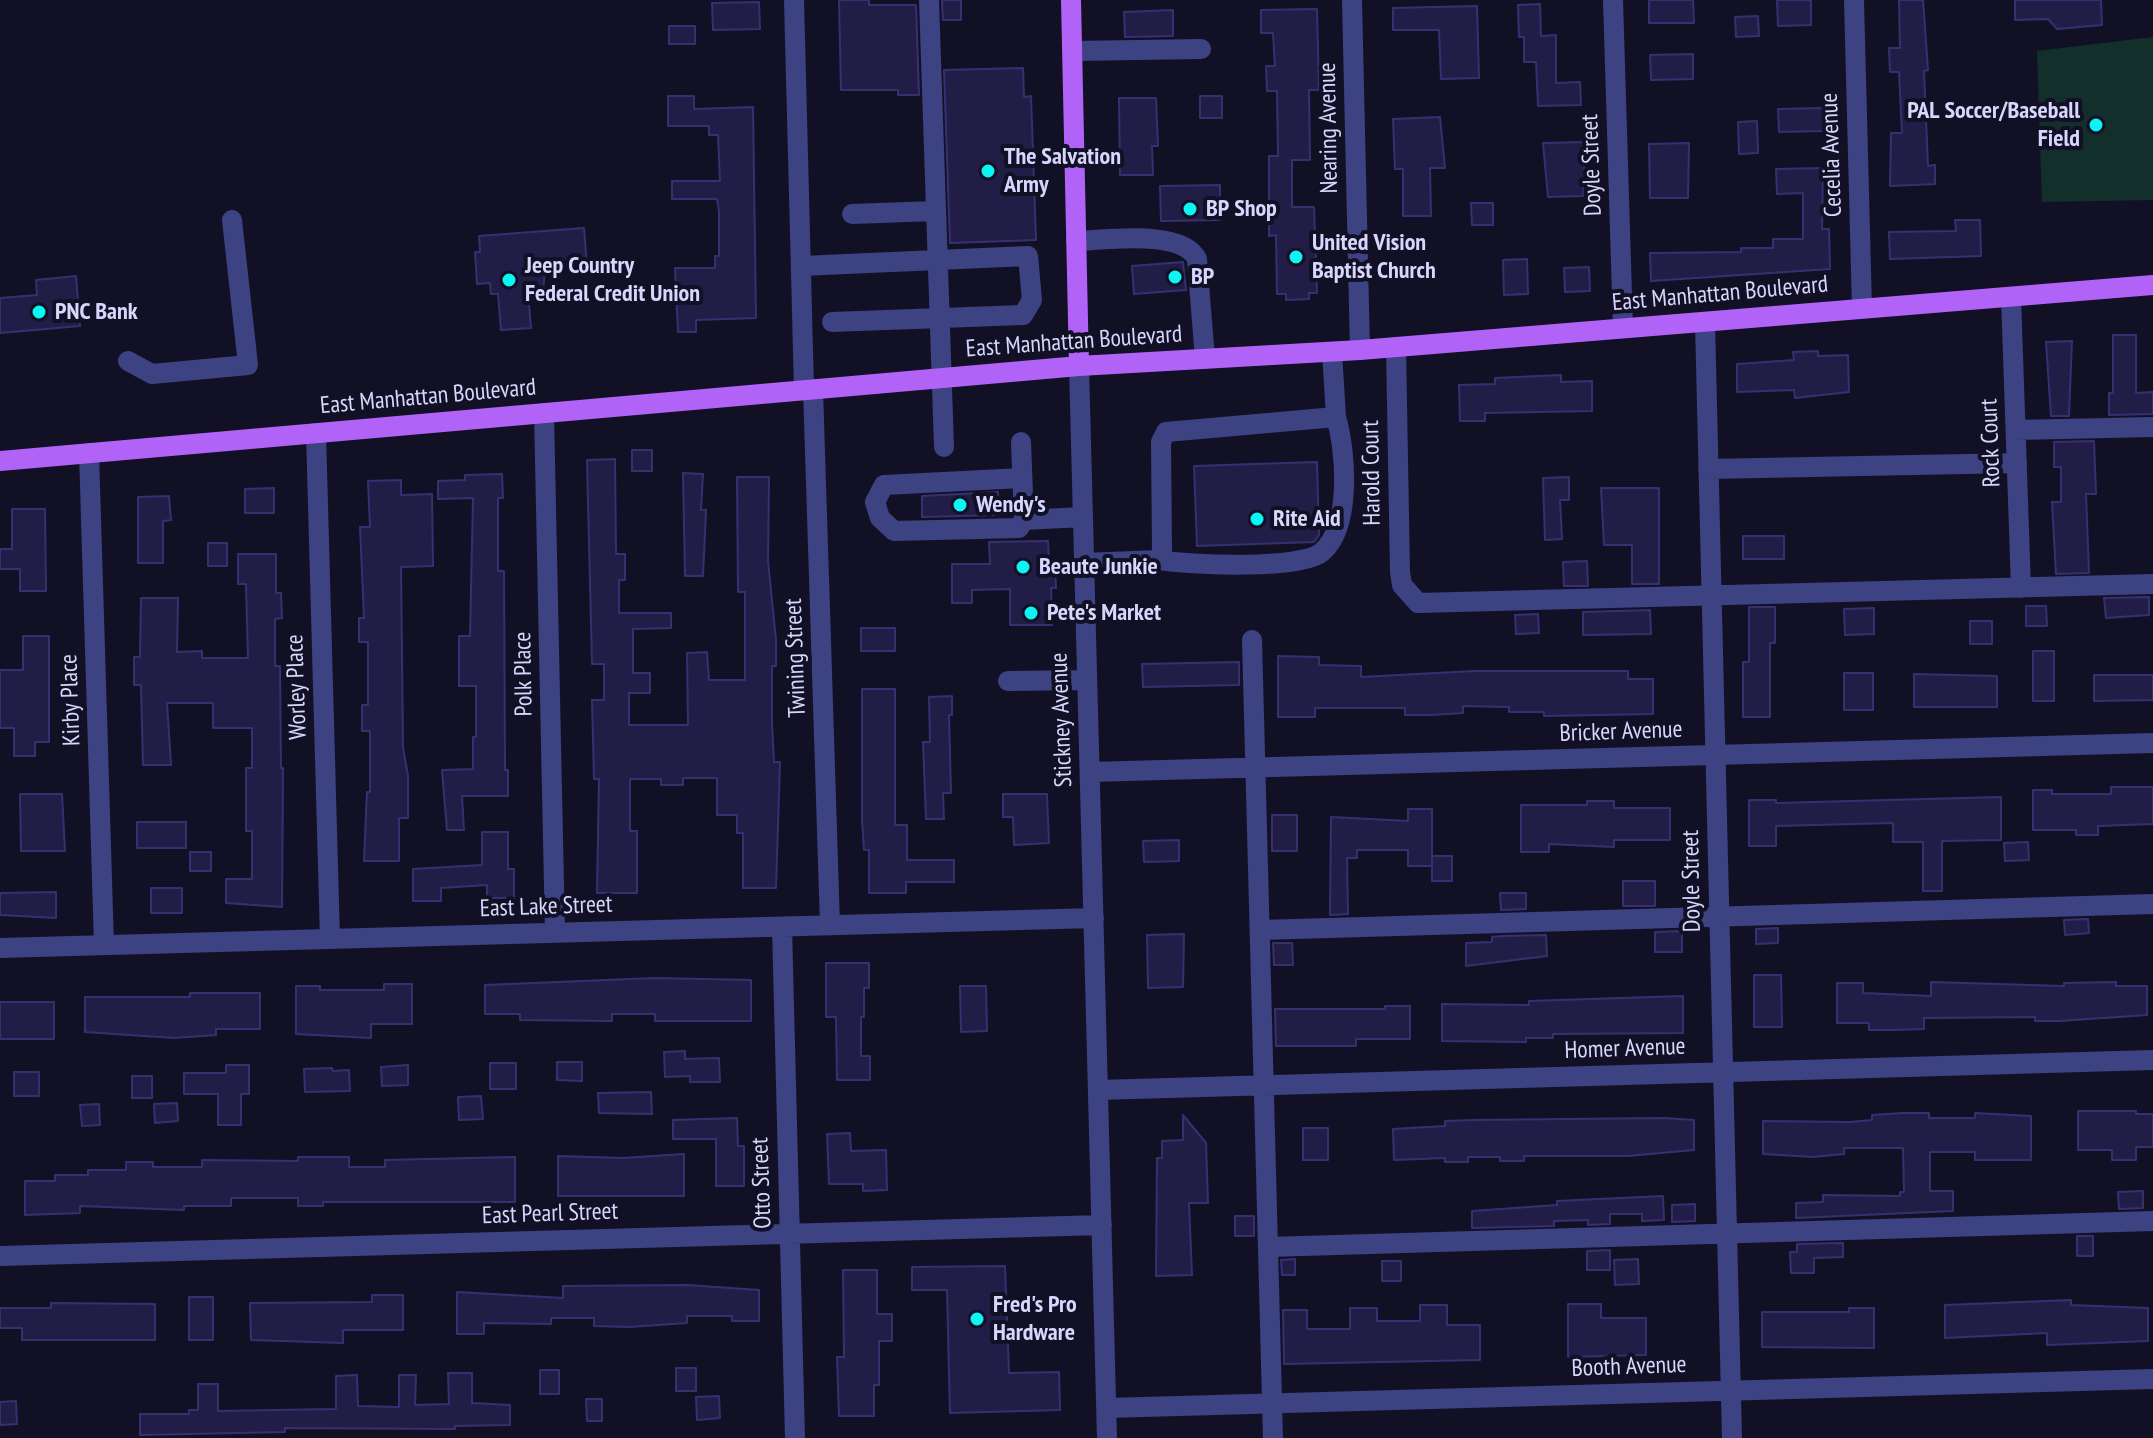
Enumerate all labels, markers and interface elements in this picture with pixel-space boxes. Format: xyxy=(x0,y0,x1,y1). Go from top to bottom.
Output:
street label: Nearing Avenue xyxy=(1313,62,1345,194)
street label: Cecelia Avenue xyxy=(1815,92,1849,218)
place label: PAL Soccer/Baseball Field xyxy=(1907,97,2080,153)
street label: Doyle Street xyxy=(1576,114,1608,216)
marker: PAL Soccer/Baseball Field xyxy=(2087,116,2105,134)
place label: The Salvation Army xyxy=(1004,143,1121,199)
marker: The Salvation Army xyxy=(979,162,997,180)
place label: BP Shop xyxy=(1206,195,1277,223)
marker: BP Shop xyxy=(1181,200,1199,218)
place label: United Vision Baptist Church xyxy=(1312,229,1436,285)
marker: United Vision Baptist Church xyxy=(1287,248,1305,266)
place label: Jeep Country Federal Credit Union xyxy=(525,252,700,308)
place label: BP xyxy=(1191,263,1214,291)
marker: BP xyxy=(1166,268,1184,286)
street label: East Manhattan Boulevard xyxy=(1611,270,1829,318)
marker: Jeep Country Federal Credit Union xyxy=(500,271,518,289)
place label: PNC Bank xyxy=(55,298,138,326)
marker: PNC Bank xyxy=(30,303,48,321)
street label: East Manhattan Boulevard xyxy=(965,320,1183,364)
street label: East Manhattan Boulevard xyxy=(319,373,537,421)
street label: Rock Court xyxy=(1975,398,2007,488)
street label: Harold Court xyxy=(1357,420,1387,526)
place label: Wendy's xyxy=(976,491,1046,519)
marker: Wendy's xyxy=(951,496,969,514)
place label: Rite Aid xyxy=(1273,505,1341,533)
marker: Rite Aid xyxy=(1248,510,1266,528)
place label: Beaute Junkie xyxy=(1039,553,1158,581)
marker: Beaute Junkie xyxy=(1014,558,1032,576)
street label: Twining Street xyxy=(780,598,812,718)
place label: Pete's Market xyxy=(1047,599,1161,627)
marker: Pete's Market xyxy=(1022,604,1040,622)
street label: Polk Place xyxy=(509,631,539,717)
street label: Worley Place xyxy=(281,634,313,740)
street label: Stickney Avenue xyxy=(1045,652,1079,788)
street label: Kirby Place xyxy=(55,654,87,746)
street label: Bricker Avenue xyxy=(1559,715,1683,749)
street label: Doyle Street xyxy=(1677,830,1707,932)
street label: East Lake Street xyxy=(479,890,613,924)
street label: Homer Avenue xyxy=(1564,1032,1686,1066)
street label: Otto Street xyxy=(746,1137,778,1229)
street label: East Pearl Street xyxy=(481,1197,619,1231)
place label: Fred's Pro Hardware xyxy=(993,1291,1077,1347)
marker: Fred's Pro Hardware xyxy=(968,1310,986,1328)
street label: Booth Avenue xyxy=(1571,1351,1687,1383)

